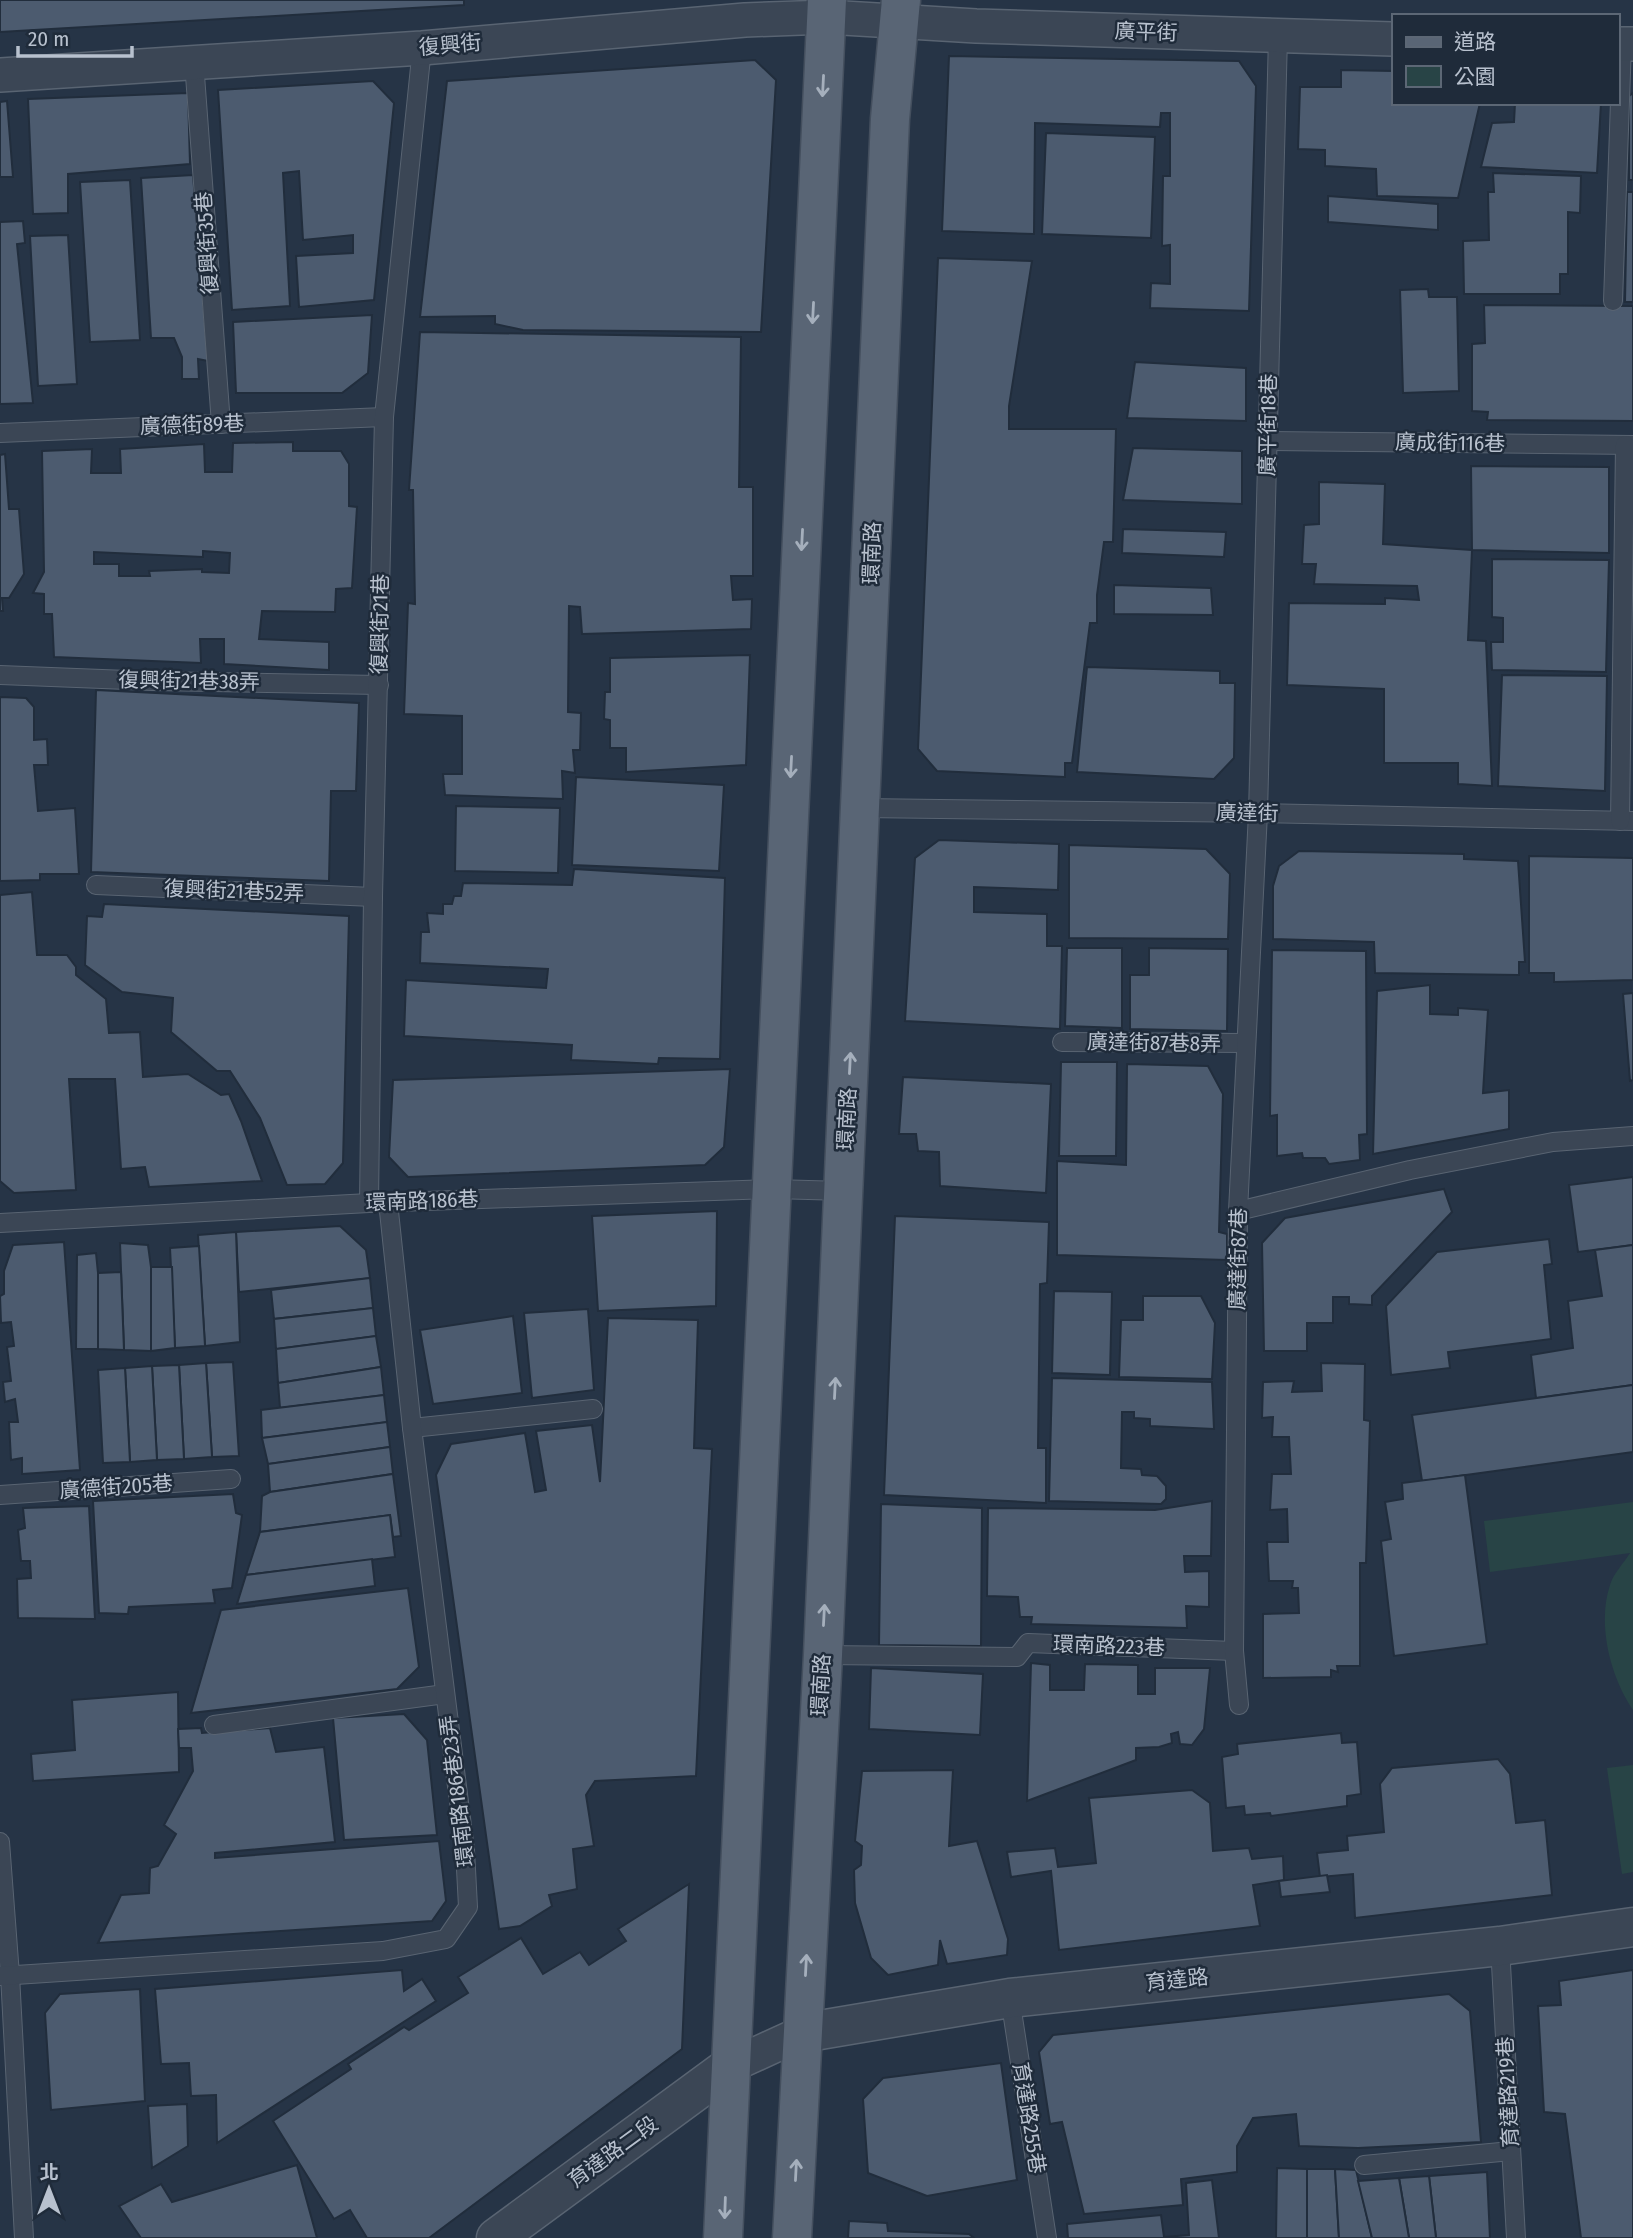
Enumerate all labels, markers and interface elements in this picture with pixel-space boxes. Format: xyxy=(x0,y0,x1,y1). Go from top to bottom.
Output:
scale bar xyxy=(18,14,131,58)
legend xyxy=(1392,14,1619,105)
street label: 廣平街 xyxy=(1114,18,1178,46)
text: 20 m xyxy=(28,26,69,52)
street label: 復興街 xyxy=(417,29,483,61)
text: 道路 xyxy=(1454,29,1496,55)
text: 公園 xyxy=(1454,64,1496,90)
one-way arrow xyxy=(817,74,830,97)
street label: 復興街35巷 xyxy=(190,191,224,295)
one-way arrow xyxy=(806,301,819,324)
street label: 廣平街18巷 xyxy=(1254,373,1282,477)
street label: 廣德街89巷 xyxy=(139,410,245,440)
street label: 廣成街116巷 xyxy=(1395,429,1505,457)
street label: 環南路 xyxy=(858,521,886,585)
one-way arrow xyxy=(795,528,808,551)
street label: 復興街21巷 xyxy=(366,573,394,675)
street label: 復興街21巷38弄 xyxy=(118,667,260,695)
one-way arrow xyxy=(784,756,797,778)
street label: 廣達街 xyxy=(1215,799,1279,827)
street label: 復興街21巷52弄 xyxy=(163,876,305,906)
street label: 廣達街87巷8弄 xyxy=(1087,1029,1221,1057)
one-way arrow xyxy=(843,1052,856,1075)
street label: 環南路 xyxy=(832,1087,862,1151)
street label: 環南路186巷 xyxy=(365,1186,479,1216)
street label: 廣達街87巷 xyxy=(1224,1207,1252,1311)
one-way arrow xyxy=(828,1377,841,1400)
street label: 廣德街205巷 xyxy=(58,1470,174,1504)
one-way arrow xyxy=(818,1604,831,1627)
street label: 環南路223巷 xyxy=(1053,1631,1165,1661)
street label: 環南路 xyxy=(806,1653,836,1717)
street label: 環南路186巷23弄 xyxy=(435,1714,479,1868)
one-way arrow xyxy=(799,1954,812,1977)
street label: 育達路 xyxy=(1144,1964,1210,1996)
street label: 育達路219巷 xyxy=(1492,2036,1524,2148)
street label: 育達路255巷 xyxy=(1007,2060,1051,2176)
street label: 育達路二段 xyxy=(563,2111,663,2193)
north arrow xyxy=(14,2154,84,2224)
one-way arrow xyxy=(789,2159,802,2182)
text: 北 xyxy=(39,2161,59,2184)
one-way arrow xyxy=(718,2196,731,2219)

